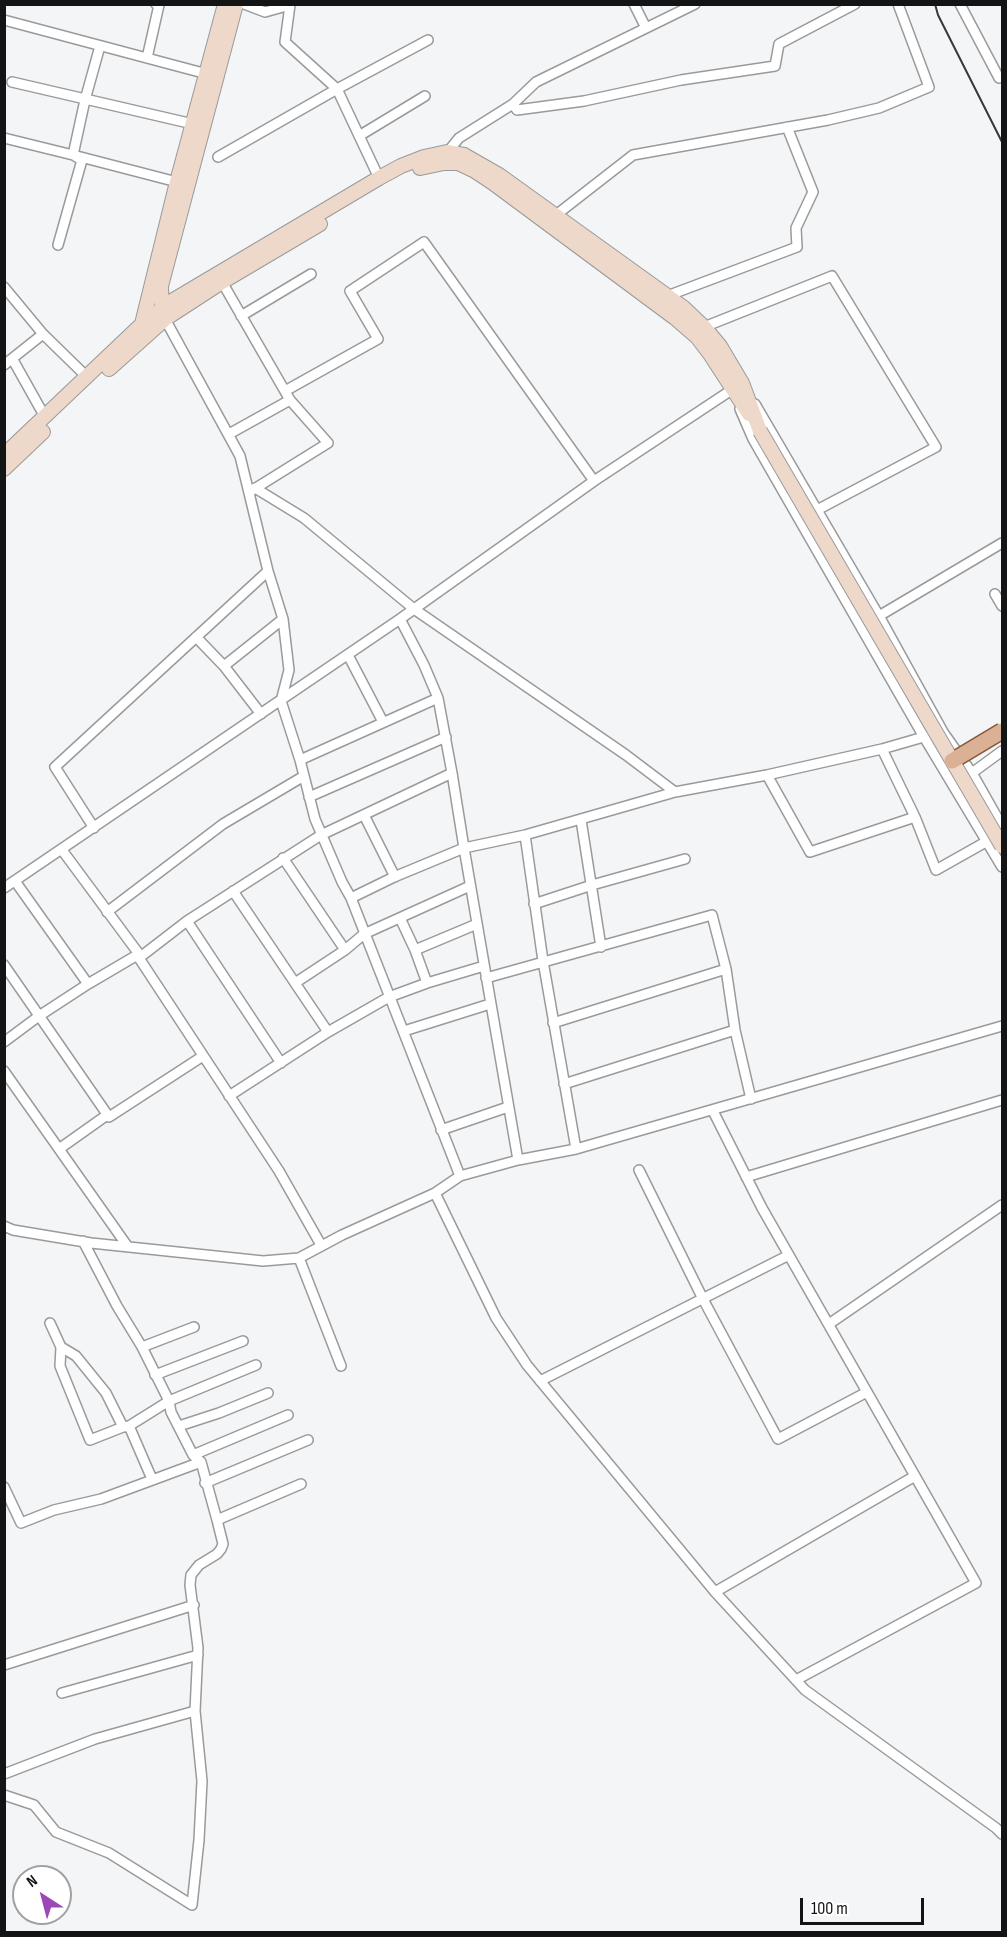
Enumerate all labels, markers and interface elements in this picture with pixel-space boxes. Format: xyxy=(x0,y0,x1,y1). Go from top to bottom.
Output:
north arrow xyxy=(12,1865,72,1925)
text: N xyxy=(23,1871,41,1892)
scale bar xyxy=(803,1886,928,1924)
text: 100 m xyxy=(811,1898,848,1919)

